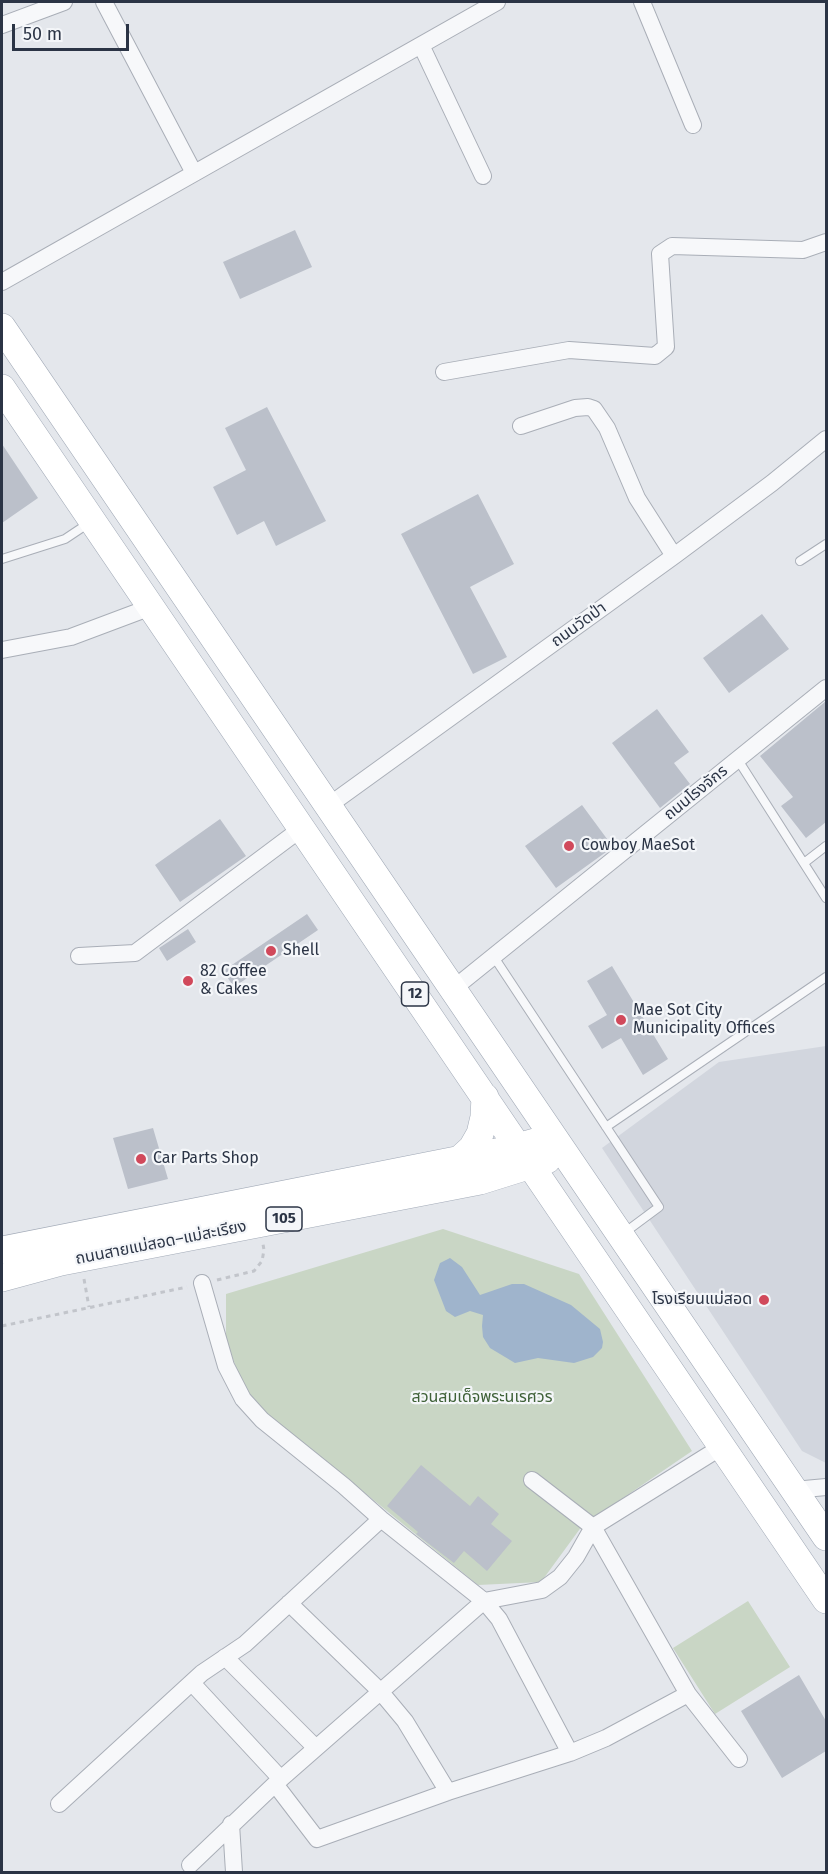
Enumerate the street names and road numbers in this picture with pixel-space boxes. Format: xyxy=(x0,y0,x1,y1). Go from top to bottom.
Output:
street label: ถนนวัดป่า xyxy=(548,599,610,651)
street label: ถนนโรงจักร xyxy=(660,762,732,824)
road number: 12 xyxy=(402,982,428,1006)
road number: 105 xyxy=(266,1207,302,1231)
street label: ถนนสายแม่สอด–แม่สะเรียง xyxy=(74,1217,248,1269)

